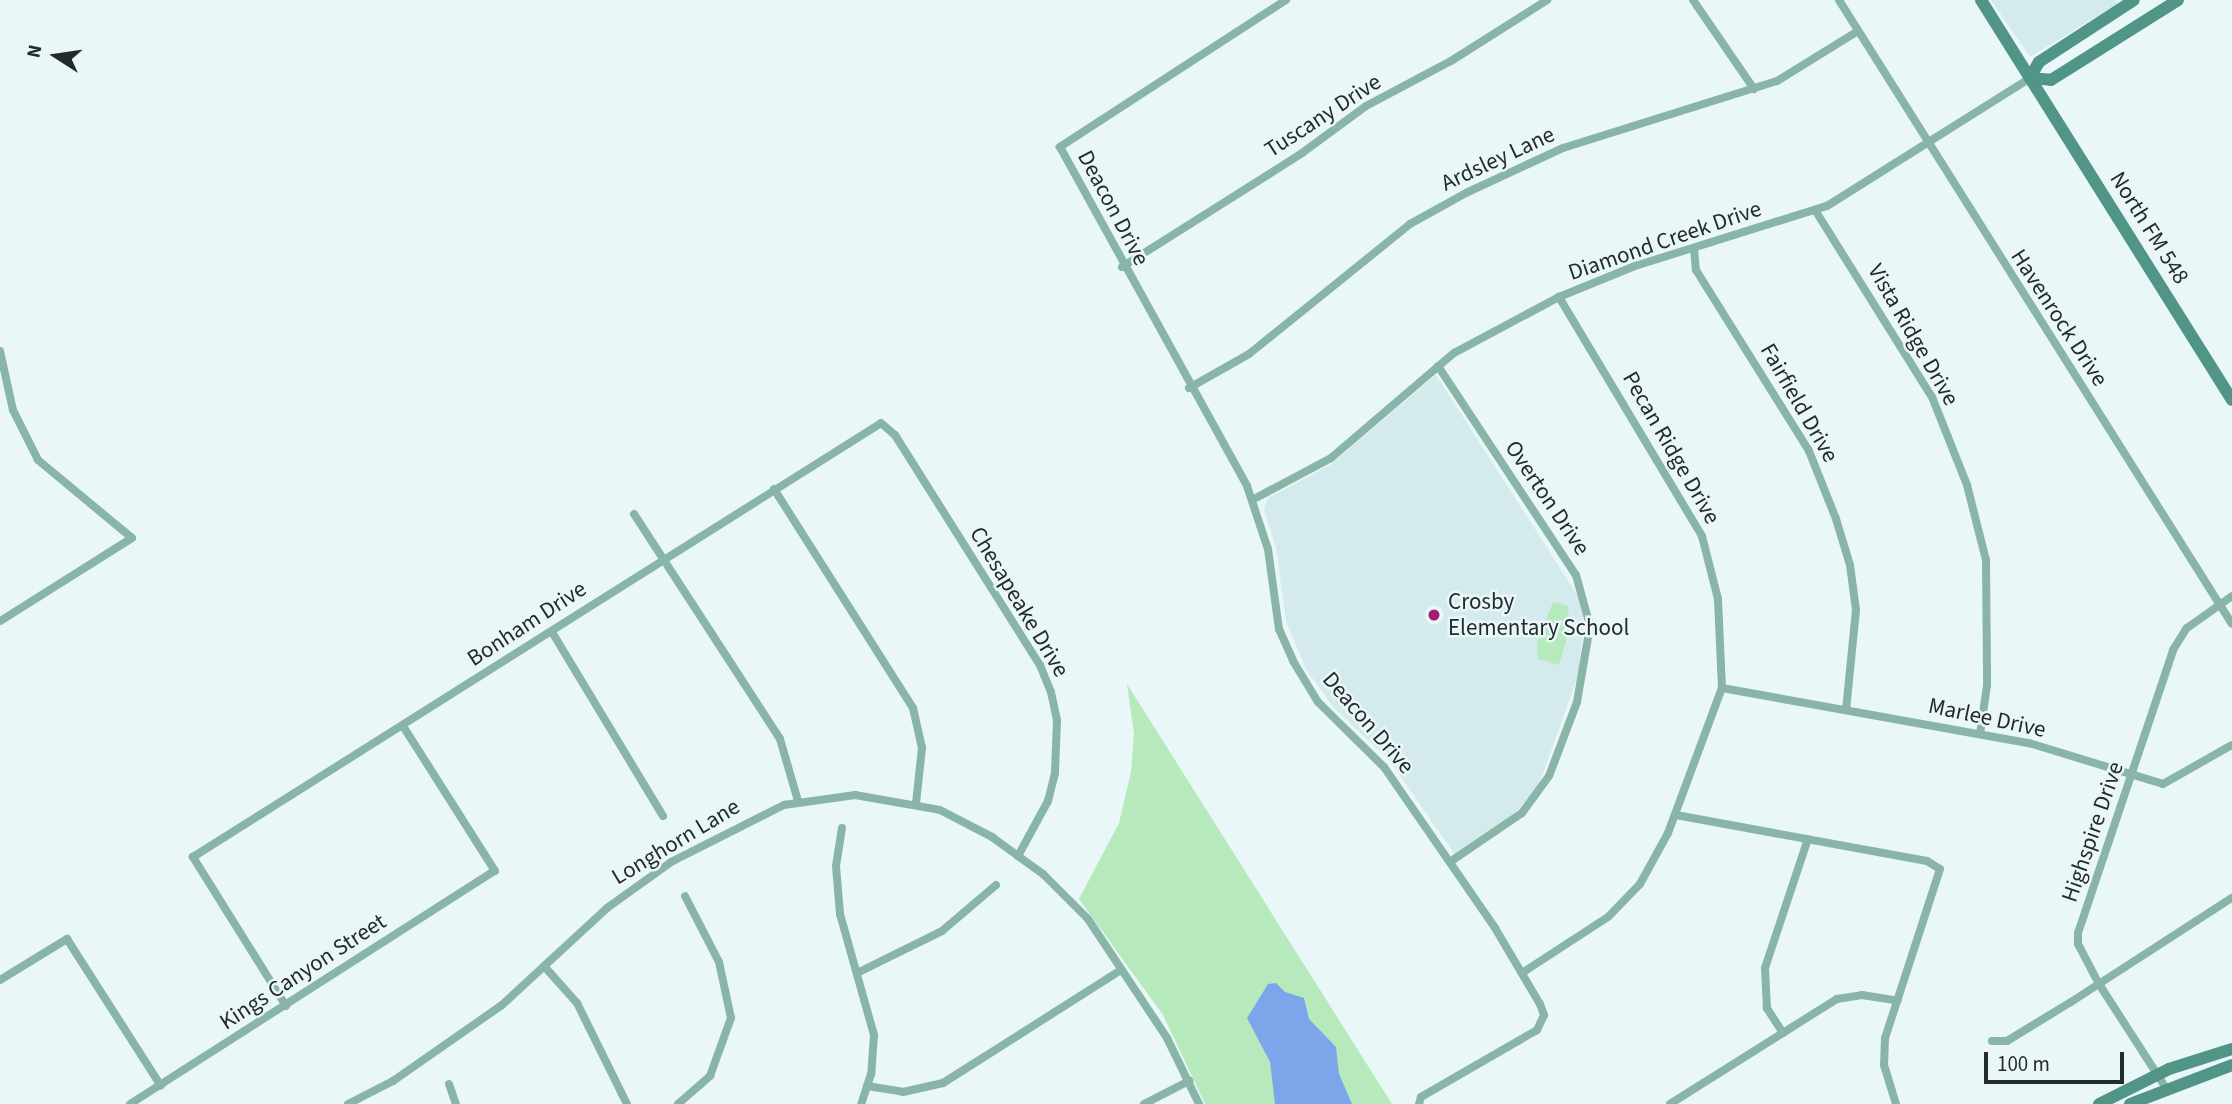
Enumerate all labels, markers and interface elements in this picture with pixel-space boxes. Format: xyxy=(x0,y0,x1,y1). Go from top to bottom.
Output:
north arrow xyxy=(21,21,91,91)
text: N xyxy=(20,43,49,61)
street label: Tuscany Drive xyxy=(1260,68,1386,164)
street label: Ardsley Lane xyxy=(1437,121,1559,197)
street label: Deacon Drive xyxy=(1071,146,1155,270)
street label: North FM 548 xyxy=(2104,167,2194,289)
street label: Diamond Creek Drive xyxy=(1565,195,1765,287)
street label: Havenrock Drive xyxy=(2004,244,2114,392)
street label: Vista Ridge Drive xyxy=(1861,259,1965,411)
street label: Fairfield Drive xyxy=(1754,339,1844,467)
street label: Pecan Ridge Drive xyxy=(1616,367,1726,529)
street label: Overton Drive xyxy=(1499,435,1595,561)
street label: Chesapeake Drive xyxy=(963,522,1075,682)
street label: Bonham Drive xyxy=(462,575,592,673)
place label: Crosby Elementary School xyxy=(1448,588,1629,642)
marker: Crosby Elementary School xyxy=(1426,607,1442,623)
street label: Deacon Drive xyxy=(1316,666,1420,780)
street label: Marlee Drive xyxy=(1926,692,2048,744)
street label: Highspire Drive xyxy=(2056,758,2130,906)
street label: Longhorn Lane xyxy=(607,793,745,891)
street label: Kings Canyon Street xyxy=(215,908,391,1036)
scale bar xyxy=(1987,1038,2127,1082)
text: 100 m xyxy=(1997,1049,2050,1079)

